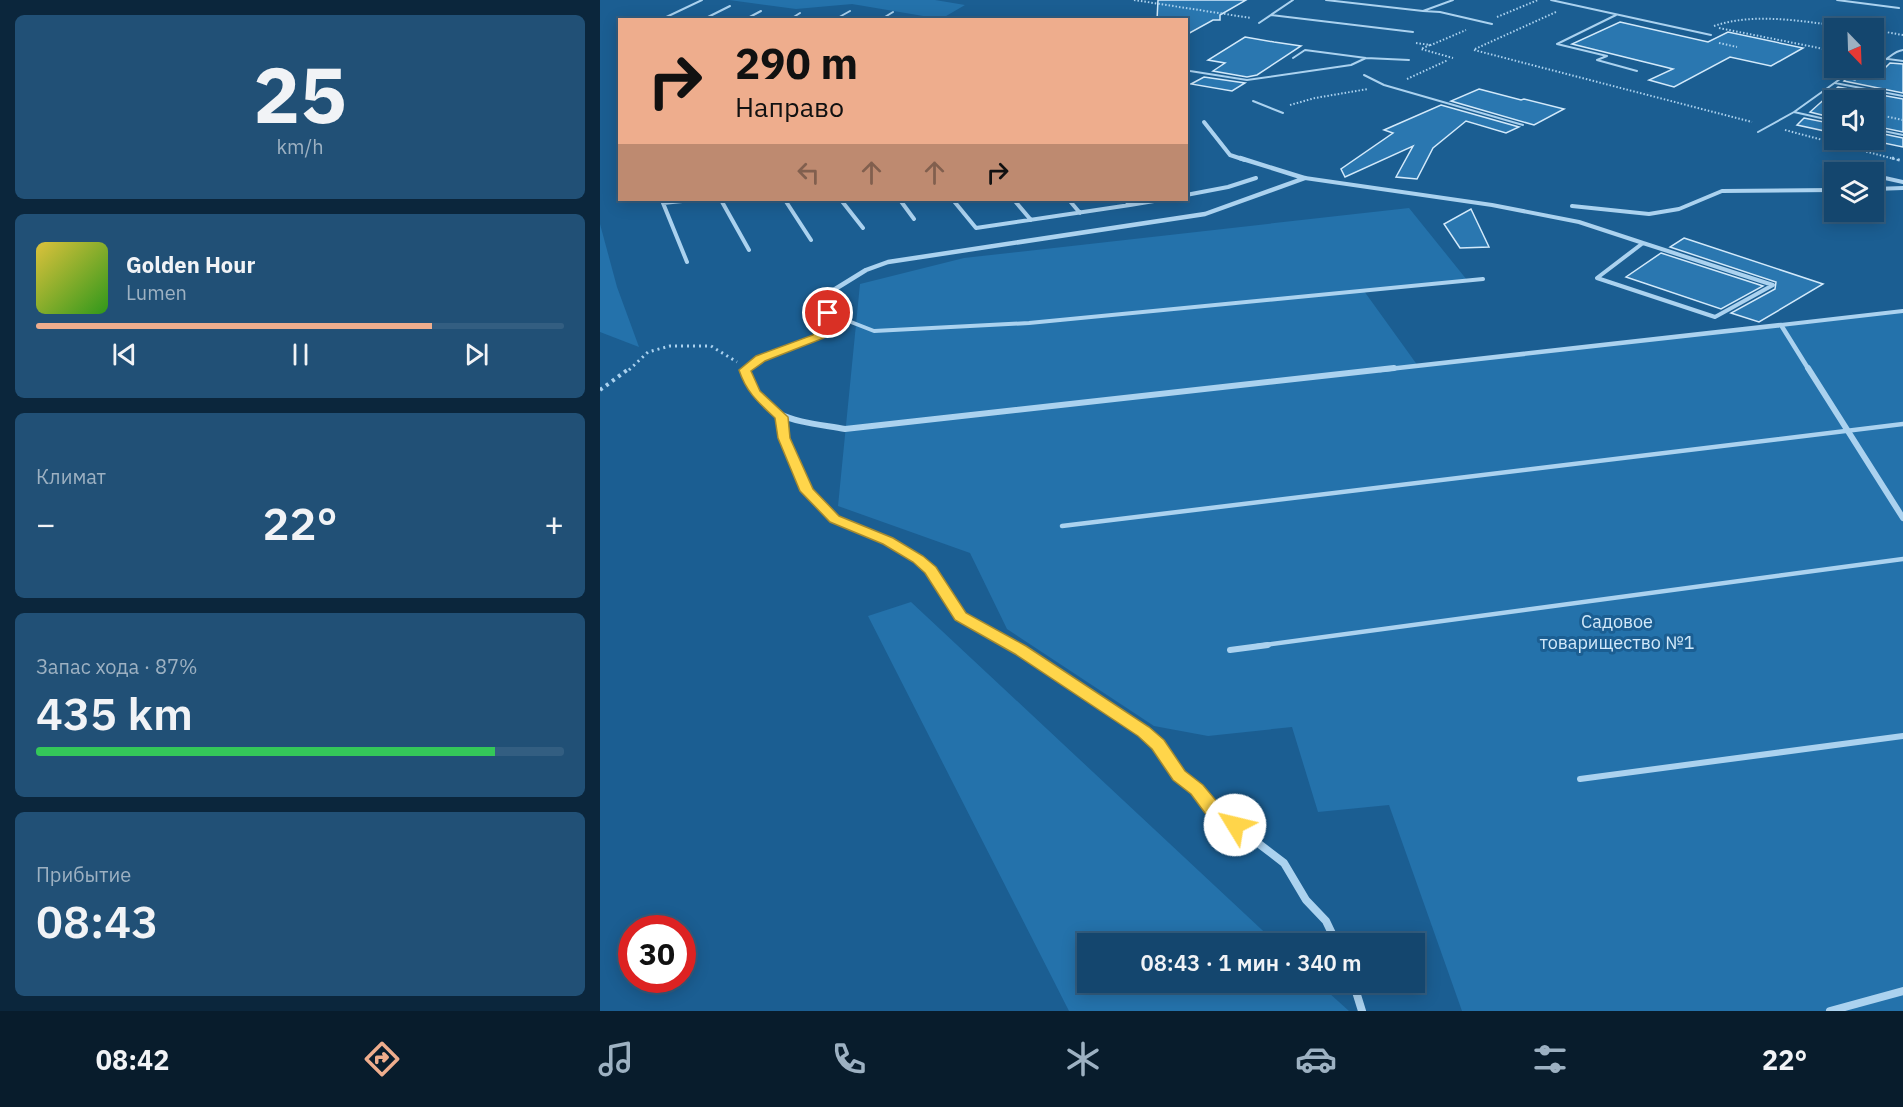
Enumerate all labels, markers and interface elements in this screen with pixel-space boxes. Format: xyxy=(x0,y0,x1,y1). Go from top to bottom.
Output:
north arrow xyxy=(1824,18,1884,78)
map controls xyxy=(1824,18,1884,222)
text: 290 m xyxy=(735,36,858,91)
icon: right xyxy=(636,42,714,120)
text: 25 xyxy=(253,43,347,144)
text: Направо xyxy=(735,89,844,124)
button: sound xyxy=(1824,90,1884,150)
text: km/h xyxy=(276,133,324,160)
icon: left xyxy=(792,156,825,189)
icon: ahead xyxy=(855,156,888,189)
icon: ahead xyxy=(918,156,951,189)
icon: right xyxy=(981,156,1014,189)
button: layers xyxy=(1824,162,1884,222)
text: Golden Hour xyxy=(126,250,255,279)
text: Lumen xyxy=(126,279,187,306)
pin xyxy=(802,287,853,338)
icon: arrive xyxy=(811,296,844,329)
icon: previous xyxy=(108,338,141,371)
icon: pause xyxy=(284,338,317,371)
icon: next xyxy=(460,338,493,371)
text: Климат xyxy=(36,463,106,490)
text: 22° xyxy=(262,494,338,552)
text: − xyxy=(36,502,56,545)
text: + xyxy=(544,502,564,545)
park label: Садовое товарищество №1 xyxy=(1540,610,1694,654)
text: Запас хода · 87% xyxy=(36,653,198,680)
text: 435 km xyxy=(36,684,193,742)
position arrow xyxy=(1203,793,1267,857)
text: Прибытие xyxy=(36,861,131,888)
text: 08:43 xyxy=(36,892,158,950)
speed limit sign: 30 xyxy=(618,915,696,993)
text: 08:43 · 1 мин · 340 m xyxy=(1140,948,1362,977)
icon: directions xyxy=(361,1038,403,1080)
icon: music xyxy=(595,1038,637,1080)
icon: phone xyxy=(828,1038,870,1080)
icon: climate xyxy=(1062,1038,1104,1080)
icon: car xyxy=(1295,1038,1337,1080)
icon: filters xyxy=(1529,1038,1571,1080)
text: 08:42 xyxy=(96,1042,169,1077)
text: 22° xyxy=(1762,1042,1807,1077)

